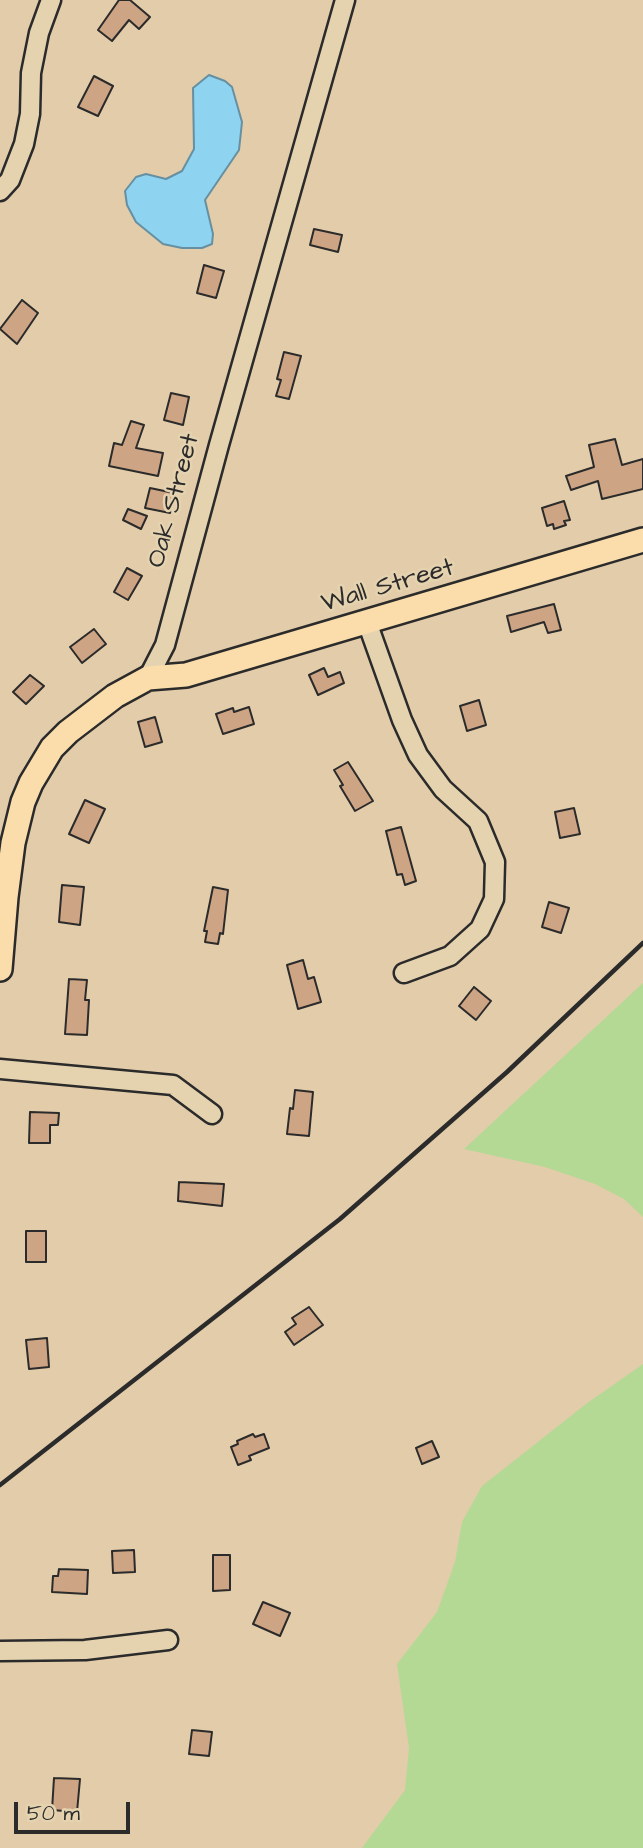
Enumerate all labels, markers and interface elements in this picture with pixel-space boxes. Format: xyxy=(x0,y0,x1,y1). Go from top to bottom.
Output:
street label: Oak Street xyxy=(142,431,208,571)
street label: Wall Street xyxy=(318,553,458,621)
scale bar xyxy=(18,1788,133,1832)
text: 50 m xyxy=(27,1799,80,1828)

